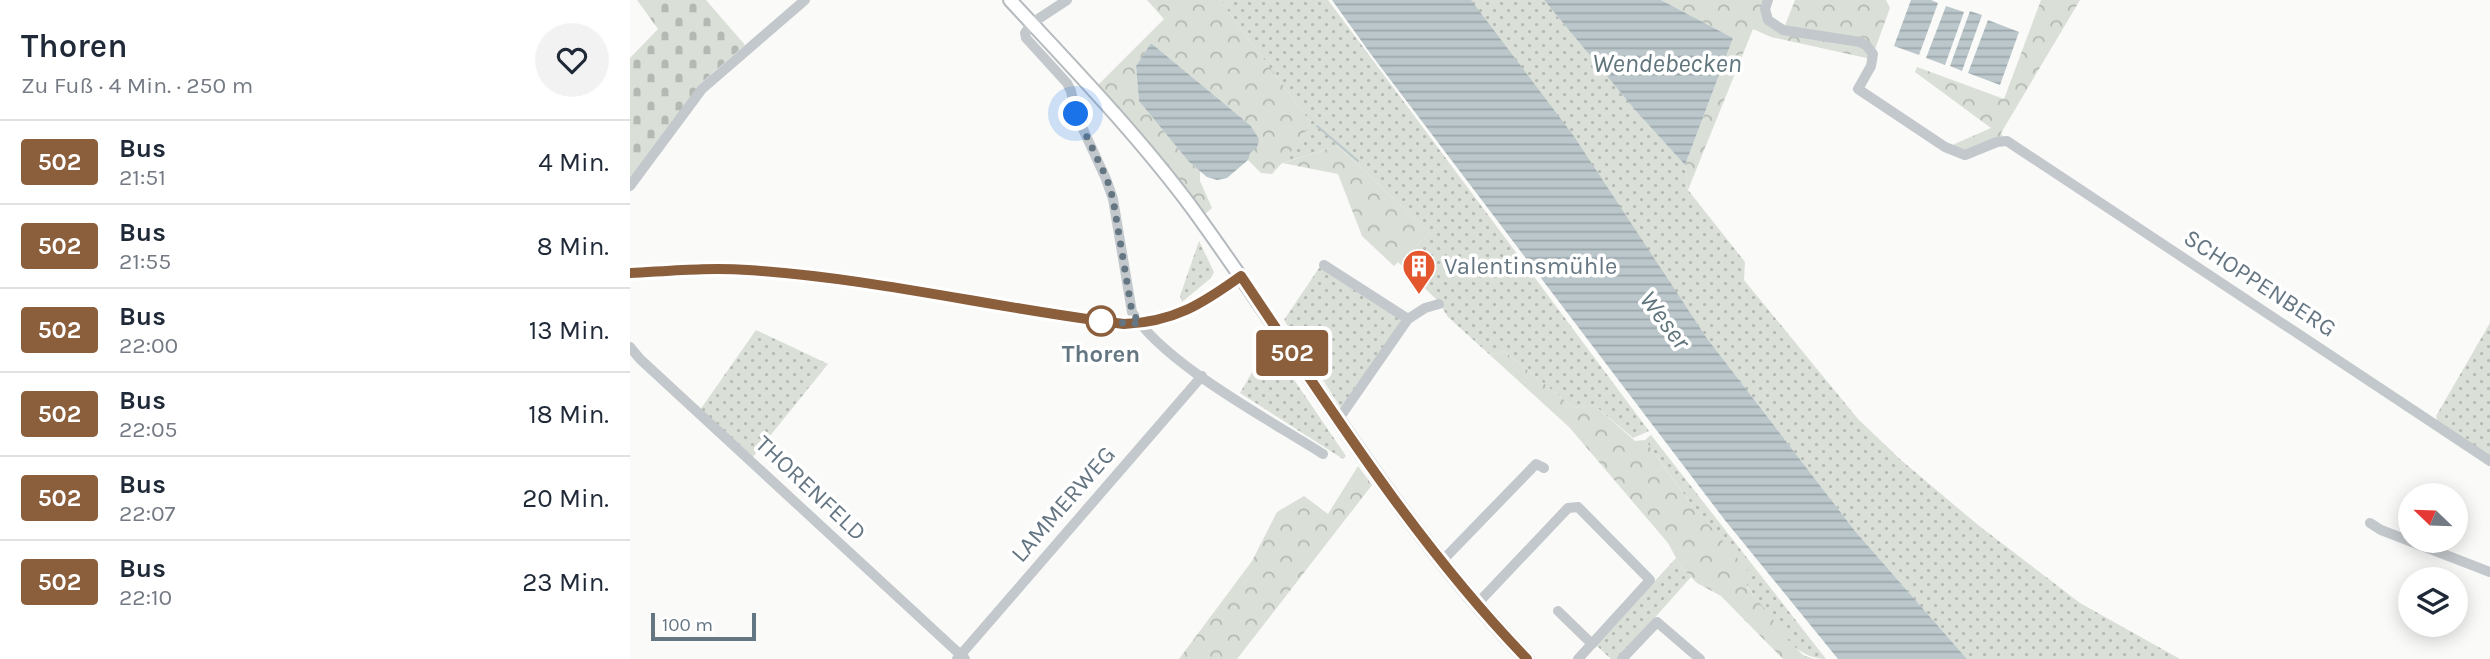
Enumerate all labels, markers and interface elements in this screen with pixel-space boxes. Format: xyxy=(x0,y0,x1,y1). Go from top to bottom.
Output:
button: heart xyxy=(535,23,609,97)
text: Thoren xyxy=(21,27,128,65)
water label: Wendebecken xyxy=(1592,48,1742,79)
text: Zu Fuß · 4 Min. · 250 m xyxy=(21,72,253,99)
your location xyxy=(1058,96,1093,131)
text: Bus xyxy=(119,133,166,164)
text: 4 Min. xyxy=(538,147,609,178)
text: 502 xyxy=(38,148,81,176)
text: 21:51 xyxy=(119,164,166,191)
text: Bus xyxy=(119,217,166,248)
street label: SCHOPPENBERG xyxy=(2179,223,2341,343)
text: 8 Min. xyxy=(537,231,609,262)
text: 502 xyxy=(38,232,81,260)
building icon: Valentinsmühle xyxy=(1400,247,1438,296)
text: 21:55 xyxy=(119,248,171,275)
place label: Valentinsmühle xyxy=(1444,252,1617,280)
water label: Weser xyxy=(1633,285,1698,356)
text: Bus xyxy=(119,301,166,332)
marker: Thoren xyxy=(1086,306,1116,336)
text: 13 Min. xyxy=(529,315,609,346)
text: 502 xyxy=(38,316,81,344)
line badge: 502 xyxy=(1252,330,1332,376)
text: 22:00 xyxy=(119,332,178,359)
text: 502 xyxy=(1270,339,1314,367)
place label: Thoren xyxy=(1062,340,1140,368)
text: Bus xyxy=(119,385,166,416)
text: 18 Min. xyxy=(528,399,609,430)
text: 502 xyxy=(38,400,81,428)
text: 22:05 xyxy=(119,416,178,443)
street label: THORENFELD xyxy=(750,430,872,546)
street label: LAMMERWEG xyxy=(1005,440,1121,568)
text: Bus xyxy=(119,469,166,500)
text: 20 Min. xyxy=(522,483,609,514)
north arrow xyxy=(2398,483,2468,553)
map controls xyxy=(2398,483,2468,637)
text: 502 xyxy=(38,484,81,512)
text: 22:07 xyxy=(119,500,175,527)
text: Bus xyxy=(119,553,166,584)
text: 23 Min. xyxy=(522,567,609,598)
button: layers xyxy=(2398,567,2468,637)
text: 502 xyxy=(38,568,81,596)
text: 22:10 xyxy=(119,584,172,611)
scale bar xyxy=(651,610,756,642)
text: 100 m xyxy=(662,614,713,636)

